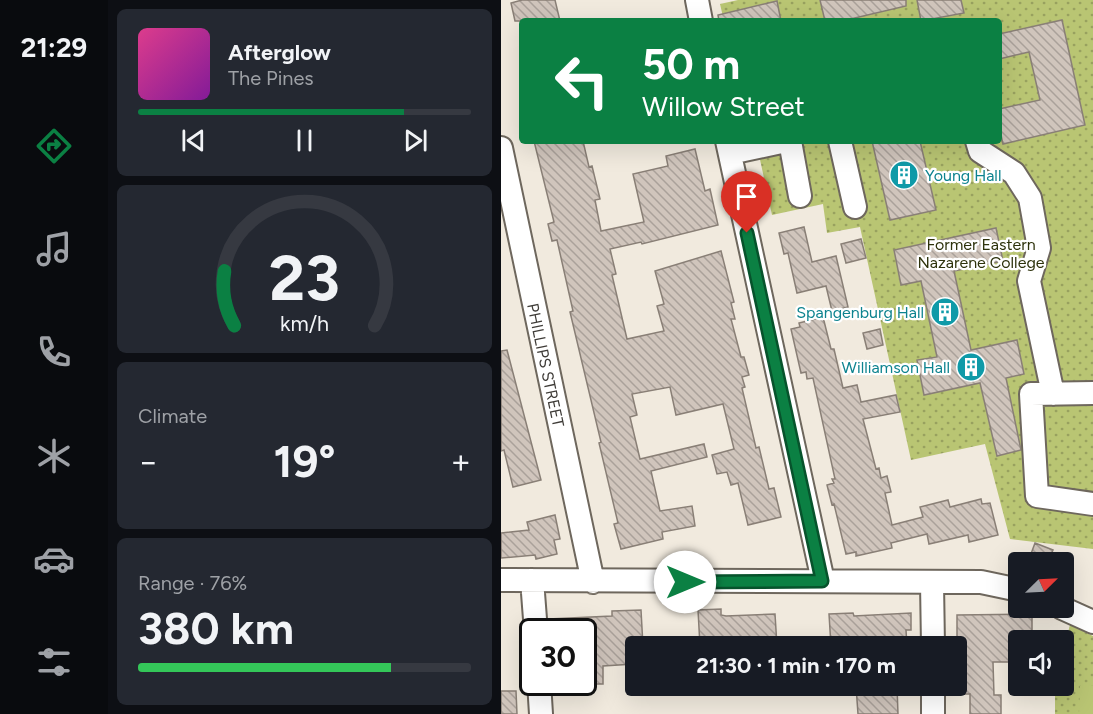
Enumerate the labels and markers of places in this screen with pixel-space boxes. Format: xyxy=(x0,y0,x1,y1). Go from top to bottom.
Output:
building icon: Young Hall xyxy=(888,159,920,191)
place label: Young Hall xyxy=(925,166,1001,185)
pin xyxy=(721,171,772,233)
building icon: Spangenburg Hall xyxy=(929,296,961,328)
place label: Spangenburg Hall xyxy=(796,303,924,322)
building icon: Williamson Hall xyxy=(955,351,987,383)
place label: Williamson Hall xyxy=(842,358,950,377)

